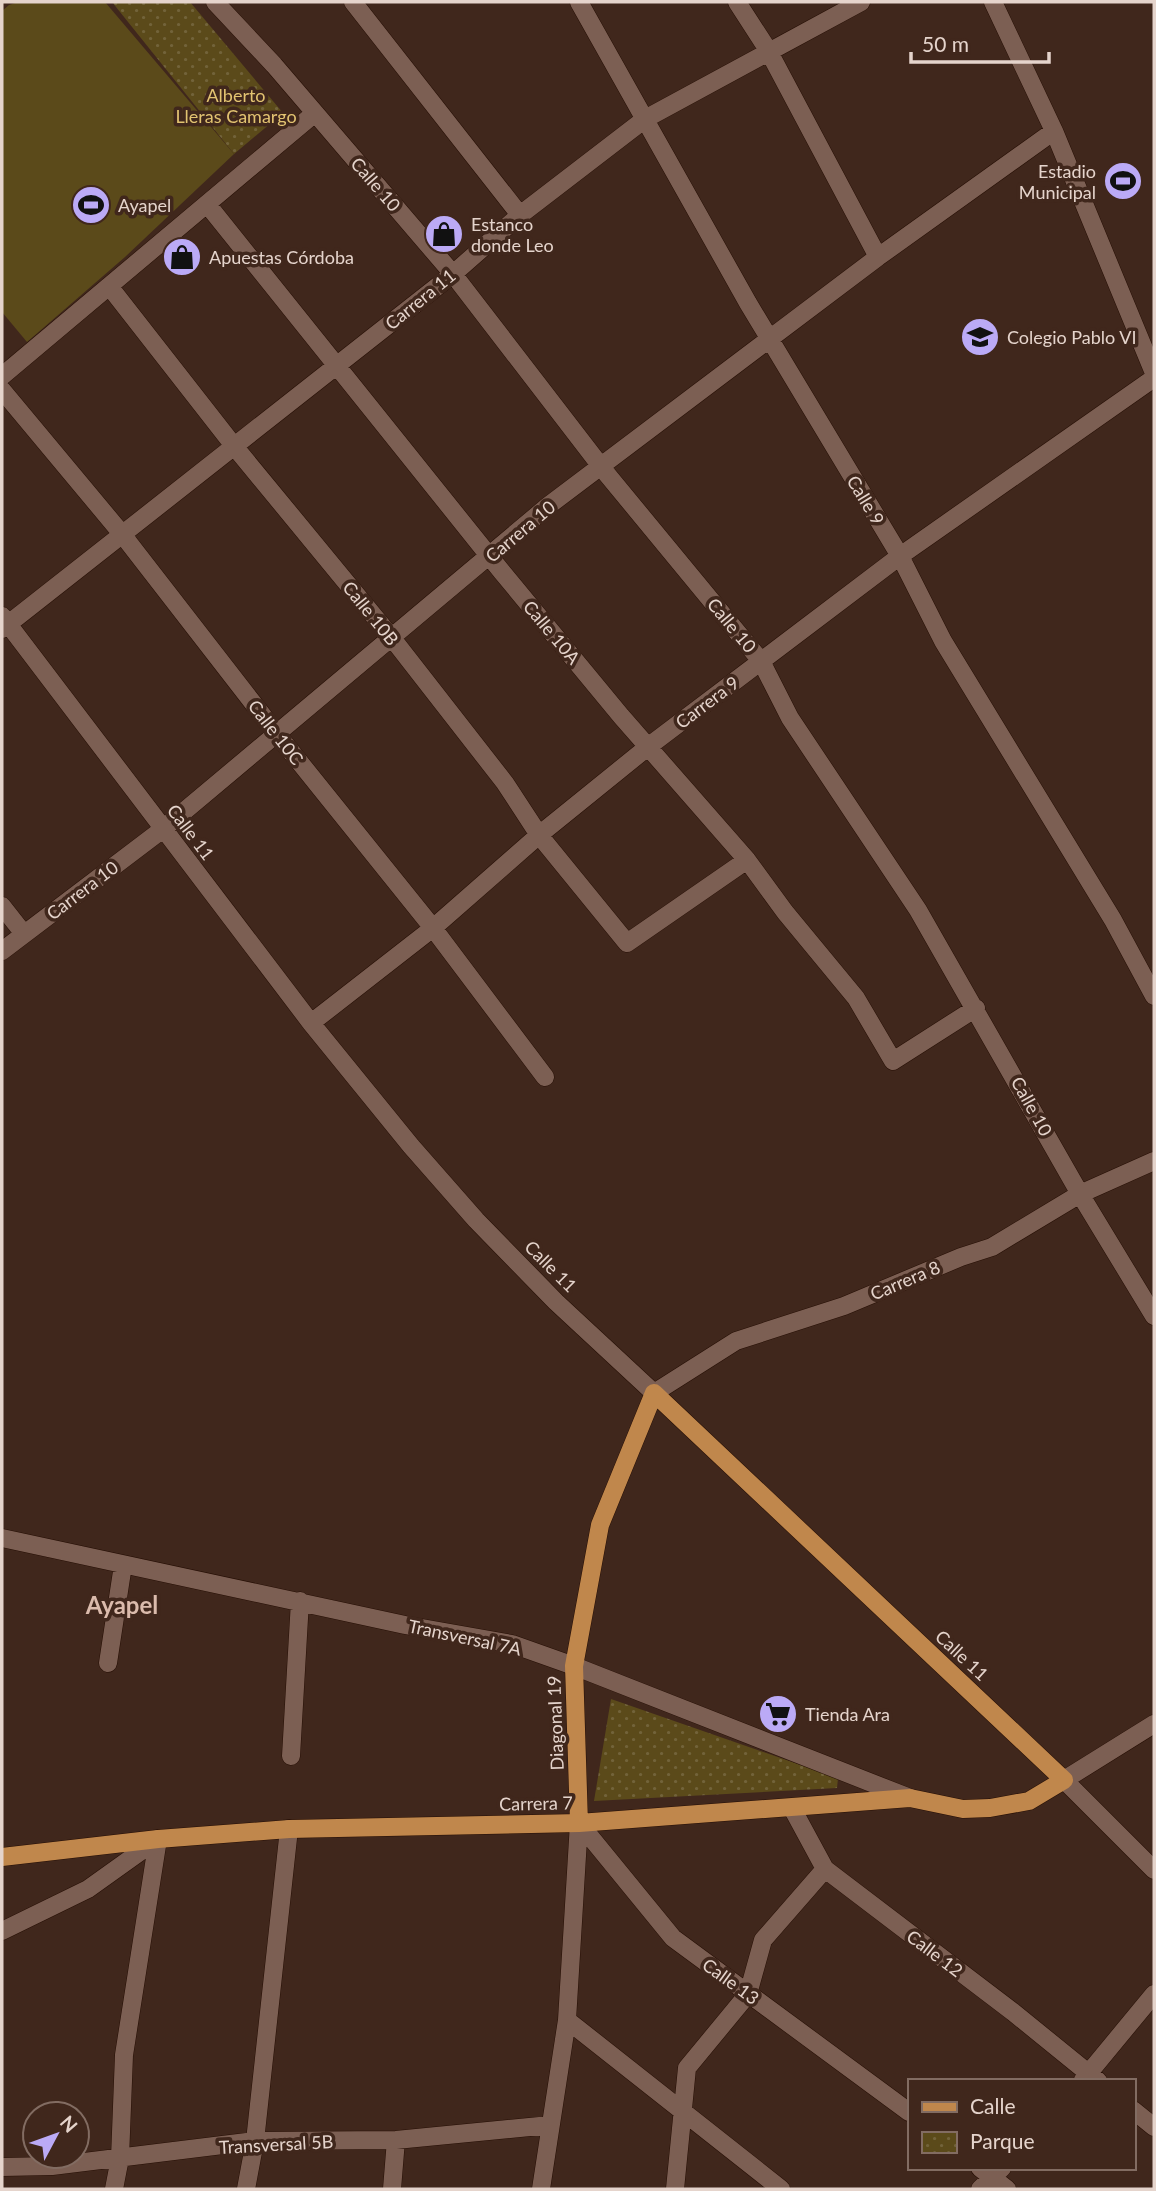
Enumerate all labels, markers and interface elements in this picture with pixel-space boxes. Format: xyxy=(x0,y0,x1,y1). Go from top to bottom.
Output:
scale bar xyxy=(911,21,1049,65)
text: 50 m xyxy=(922,31,969,56)
park label: Alberto Lleras Camargo xyxy=(175,84,297,127)
street label: Calle 10 xyxy=(347,152,405,216)
place label: Estadio Municipal xyxy=(1019,160,1096,203)
sports icon: Estadio Municipal xyxy=(1102,160,1144,202)
sports icon: Ayapel xyxy=(70,184,112,226)
place label: Ayapel xyxy=(118,194,171,216)
shop icon: Estanco donde Leo xyxy=(423,213,465,255)
place label: Estanco donde Leo xyxy=(471,213,554,256)
shop icon: Apuestas Córdoba xyxy=(161,236,203,278)
place label: Apuestas Córdoba xyxy=(209,246,354,268)
street label: Carrera 11 xyxy=(380,264,460,334)
school or university icon: Colegio Pablo VI xyxy=(959,316,1001,358)
place label: Colegio Pablo VI xyxy=(1007,326,1136,348)
street label: Calle 9 xyxy=(843,471,889,529)
street label: Carrera 10 xyxy=(481,496,559,566)
street label: Calle 10B xyxy=(339,577,403,649)
street label: Calle 10 xyxy=(703,593,761,657)
street label: Calle 10A xyxy=(519,596,586,669)
street label: Carrera 9 xyxy=(671,671,743,733)
street label: Calle 10C xyxy=(244,695,308,769)
street label: Calle 11 xyxy=(163,800,219,864)
street label: Carrera 10 xyxy=(42,856,122,924)
street label: Calle 10 xyxy=(1007,1072,1057,1140)
street label: Calle 11 xyxy=(520,1235,582,1297)
street label: Carrera 8 xyxy=(867,1255,943,1305)
district label: Ayapel xyxy=(85,1590,158,1619)
street label: Transversal 7A xyxy=(406,1614,524,1660)
street label: Calle 11 xyxy=(931,1625,993,1685)
street label: Diagonal 19 xyxy=(542,1675,568,1771)
supermarket icon: Tienda Ara xyxy=(757,1693,799,1735)
place label: Tienda Ara xyxy=(805,1703,890,1725)
street label: Carrera 7 xyxy=(499,1791,573,1815)
street label: Calle 12 xyxy=(903,1925,967,1981)
street label: Calle 13 xyxy=(698,1953,764,2009)
legend xyxy=(908,2079,1135,2170)
text: Calle xyxy=(970,2093,1015,2118)
north arrow xyxy=(21,2100,91,2170)
text: N xyxy=(56,2110,83,2137)
text: Parque xyxy=(970,2128,1035,2153)
street label: Transversal 5B xyxy=(218,2130,334,2158)

